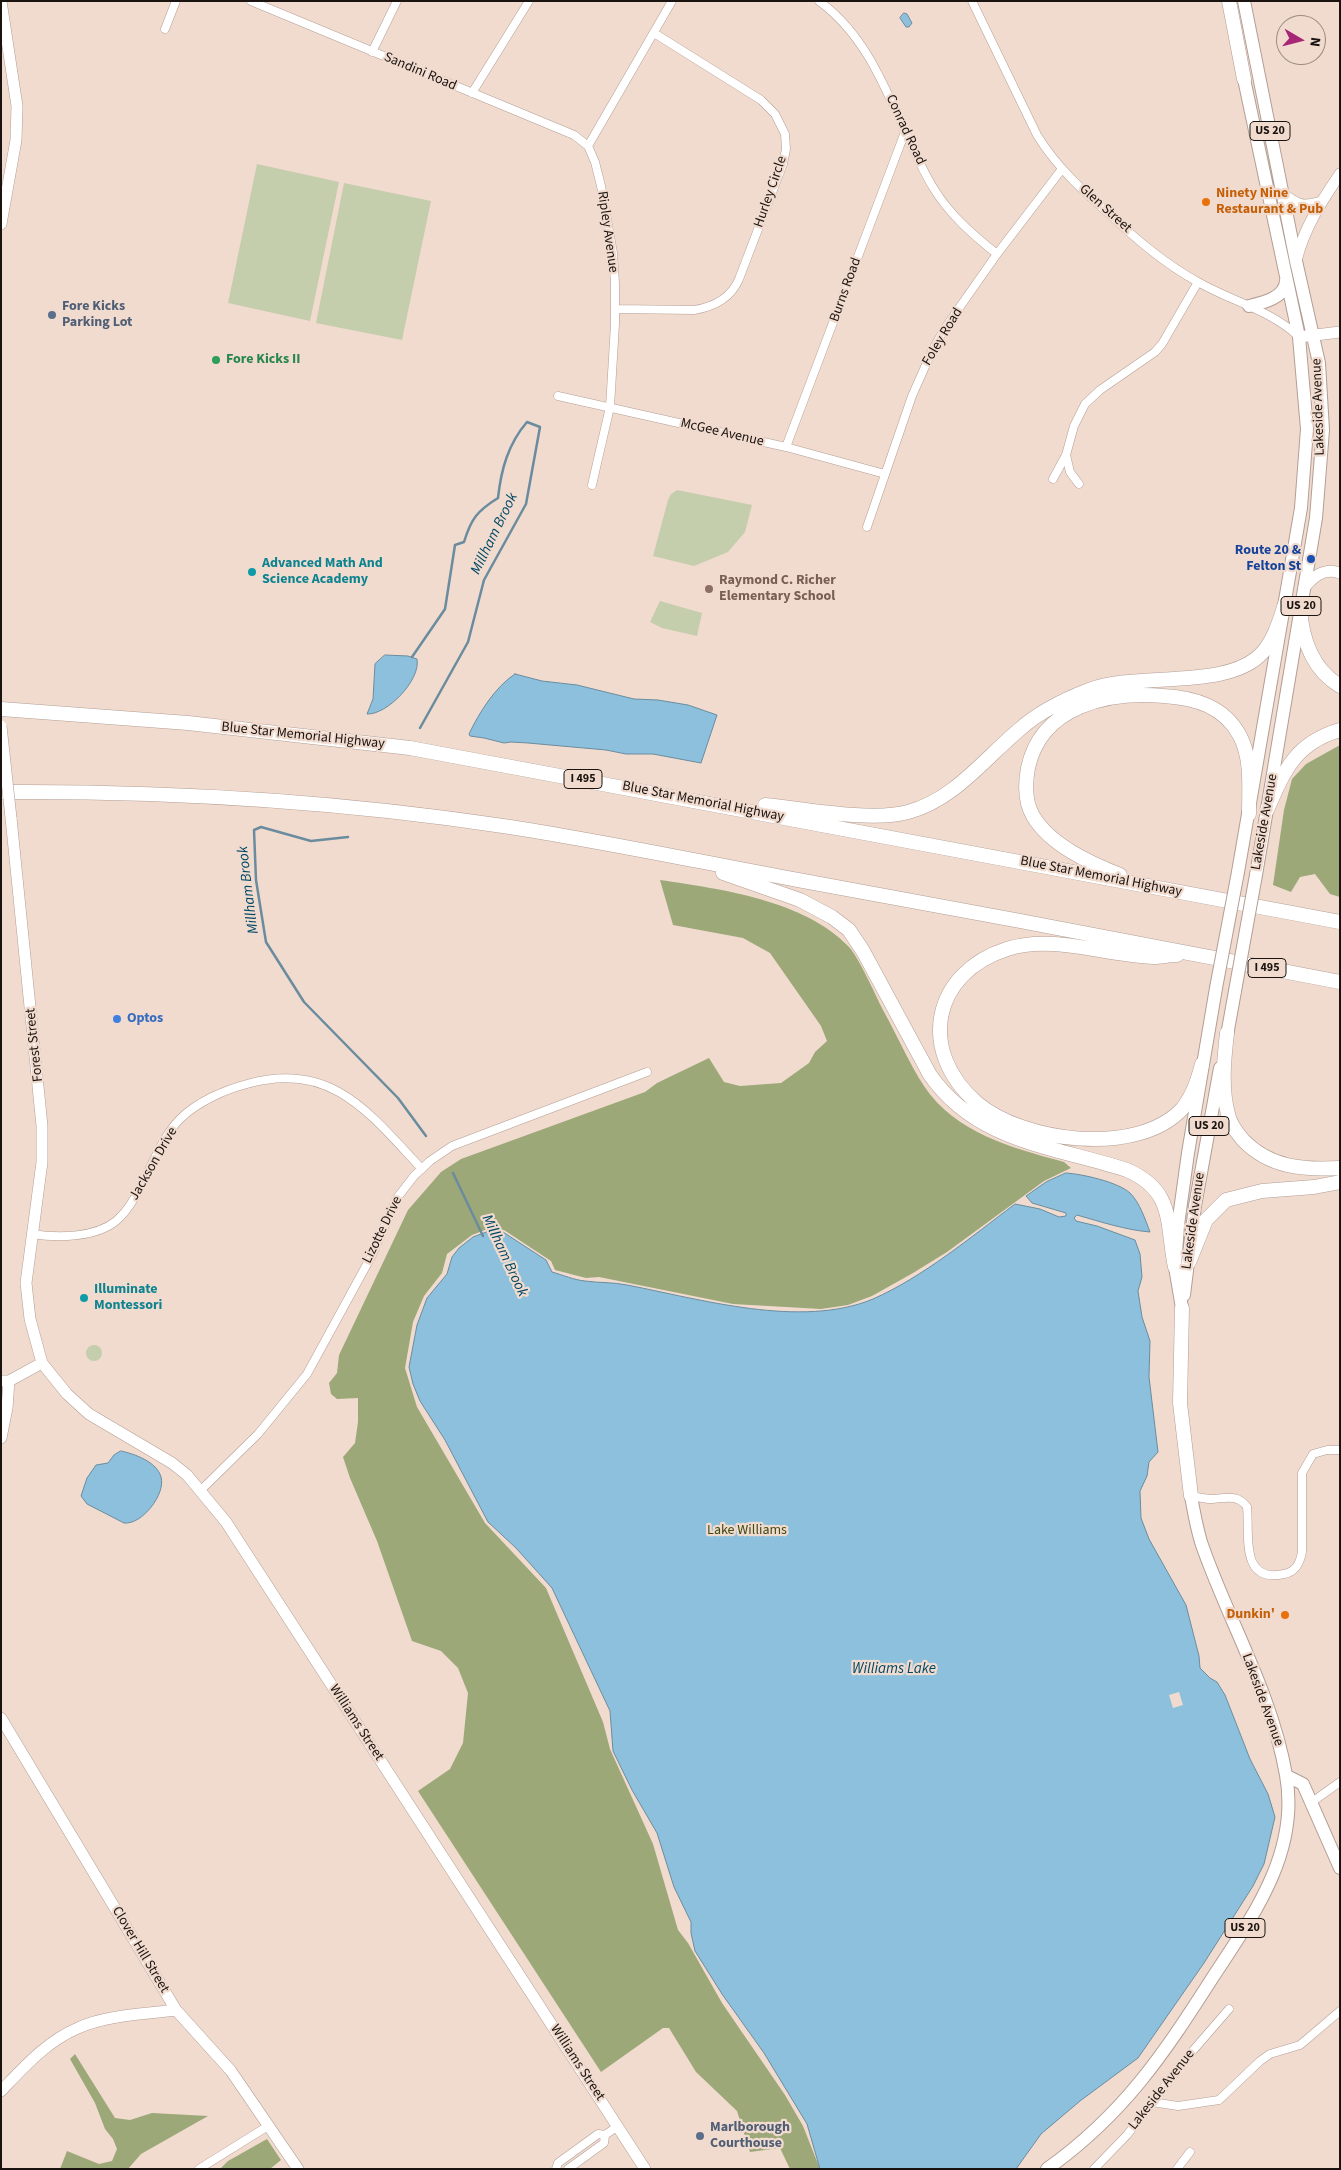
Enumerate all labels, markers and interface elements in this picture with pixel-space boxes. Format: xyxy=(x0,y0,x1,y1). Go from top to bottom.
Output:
north arrow xyxy=(1276,15,1326,65)
text: N xyxy=(1304,36,1325,48)
street label: Sandini Road xyxy=(381,49,459,95)
street label: Conrad Road xyxy=(881,92,929,168)
road number: US 20 xyxy=(1250,122,1290,140)
street label: Hurley Circle xyxy=(751,154,791,230)
street label: Glen Street xyxy=(1075,181,1135,237)
place label: Ninety Nine Restaurant & Pub xyxy=(1216,186,1323,218)
street label: Ripley Avenue xyxy=(593,190,621,274)
marker: Ninety Nine Restaurant & Pub xyxy=(1200,196,1212,208)
street label: Burns Road xyxy=(827,256,865,324)
place label: Fore Kicks Parking Lot xyxy=(62,299,132,332)
street label: Foley Road xyxy=(919,305,967,369)
marker: Fore Kicks Parking Lot xyxy=(46,309,58,321)
place label: Fore Kicks II xyxy=(226,352,300,368)
marker: Fore Kicks II xyxy=(210,354,222,366)
street label: Lakeside Avenue xyxy=(1309,358,1329,456)
street label: McGee Avenue xyxy=(679,415,765,451)
water label: Millham Brook xyxy=(468,490,522,578)
place label: Route 20 & Felton St xyxy=(1235,543,1301,576)
marker: Route 20 & Felton St xyxy=(1305,553,1317,565)
place label: Advanced Math And Science Academy xyxy=(262,556,383,588)
marker: Advanced Math And Science Academy xyxy=(246,566,258,578)
place label: Raymond C. Richer Elementary School xyxy=(719,573,836,606)
marker: Raymond C. Richer Elementary School xyxy=(703,583,715,595)
road number: US 20 xyxy=(1281,596,1321,616)
street label: Blue Star Memorial Highway xyxy=(220,719,386,753)
road number: I 495 xyxy=(564,770,602,789)
street label: Lakeside Avenue xyxy=(1248,773,1282,871)
street label: Blue Star Memorial Highway xyxy=(621,778,785,826)
water label: Millham Brook xyxy=(235,845,263,935)
street label: Blue Star Memorial Highway xyxy=(1019,853,1183,901)
road number: I 495 xyxy=(1248,958,1286,978)
street label: Forest Street xyxy=(23,1007,47,1083)
place label: Optos xyxy=(127,1011,163,1027)
marker: Optos xyxy=(111,1013,123,1025)
road number: US 20 xyxy=(1189,1116,1229,1136)
street label: Jackson Drive xyxy=(126,1125,182,1203)
street label: Lakeside Avenue xyxy=(1179,1172,1209,1270)
street label: Lizotte Drive xyxy=(360,1194,406,1266)
water label: Millham Brook xyxy=(477,1212,531,1300)
place label: Illuminate Montessori xyxy=(94,1282,162,1314)
marker: Illuminate Montessori xyxy=(78,1292,90,1304)
park label: Lake Williams xyxy=(707,1523,787,1539)
place label: Dunkin' xyxy=(1226,1607,1275,1623)
marker: Dunkin' xyxy=(1279,1609,1291,1621)
street label: Lakeside Avenue xyxy=(1237,1651,1287,1749)
water label: Williams Lake xyxy=(852,1661,936,1679)
street label: Williams Street xyxy=(325,1682,387,1764)
street label: Clover Hill Street xyxy=(108,1904,172,1996)
road number: US 20 xyxy=(1225,1919,1265,1938)
street label: Williams Street xyxy=(546,2022,608,2104)
street label: Lakeside Avenue xyxy=(1125,2046,1199,2134)
place label: Marlborough Courthouse xyxy=(710,2120,790,2152)
marker: Marlborough Courthouse xyxy=(694,2130,706,2142)

